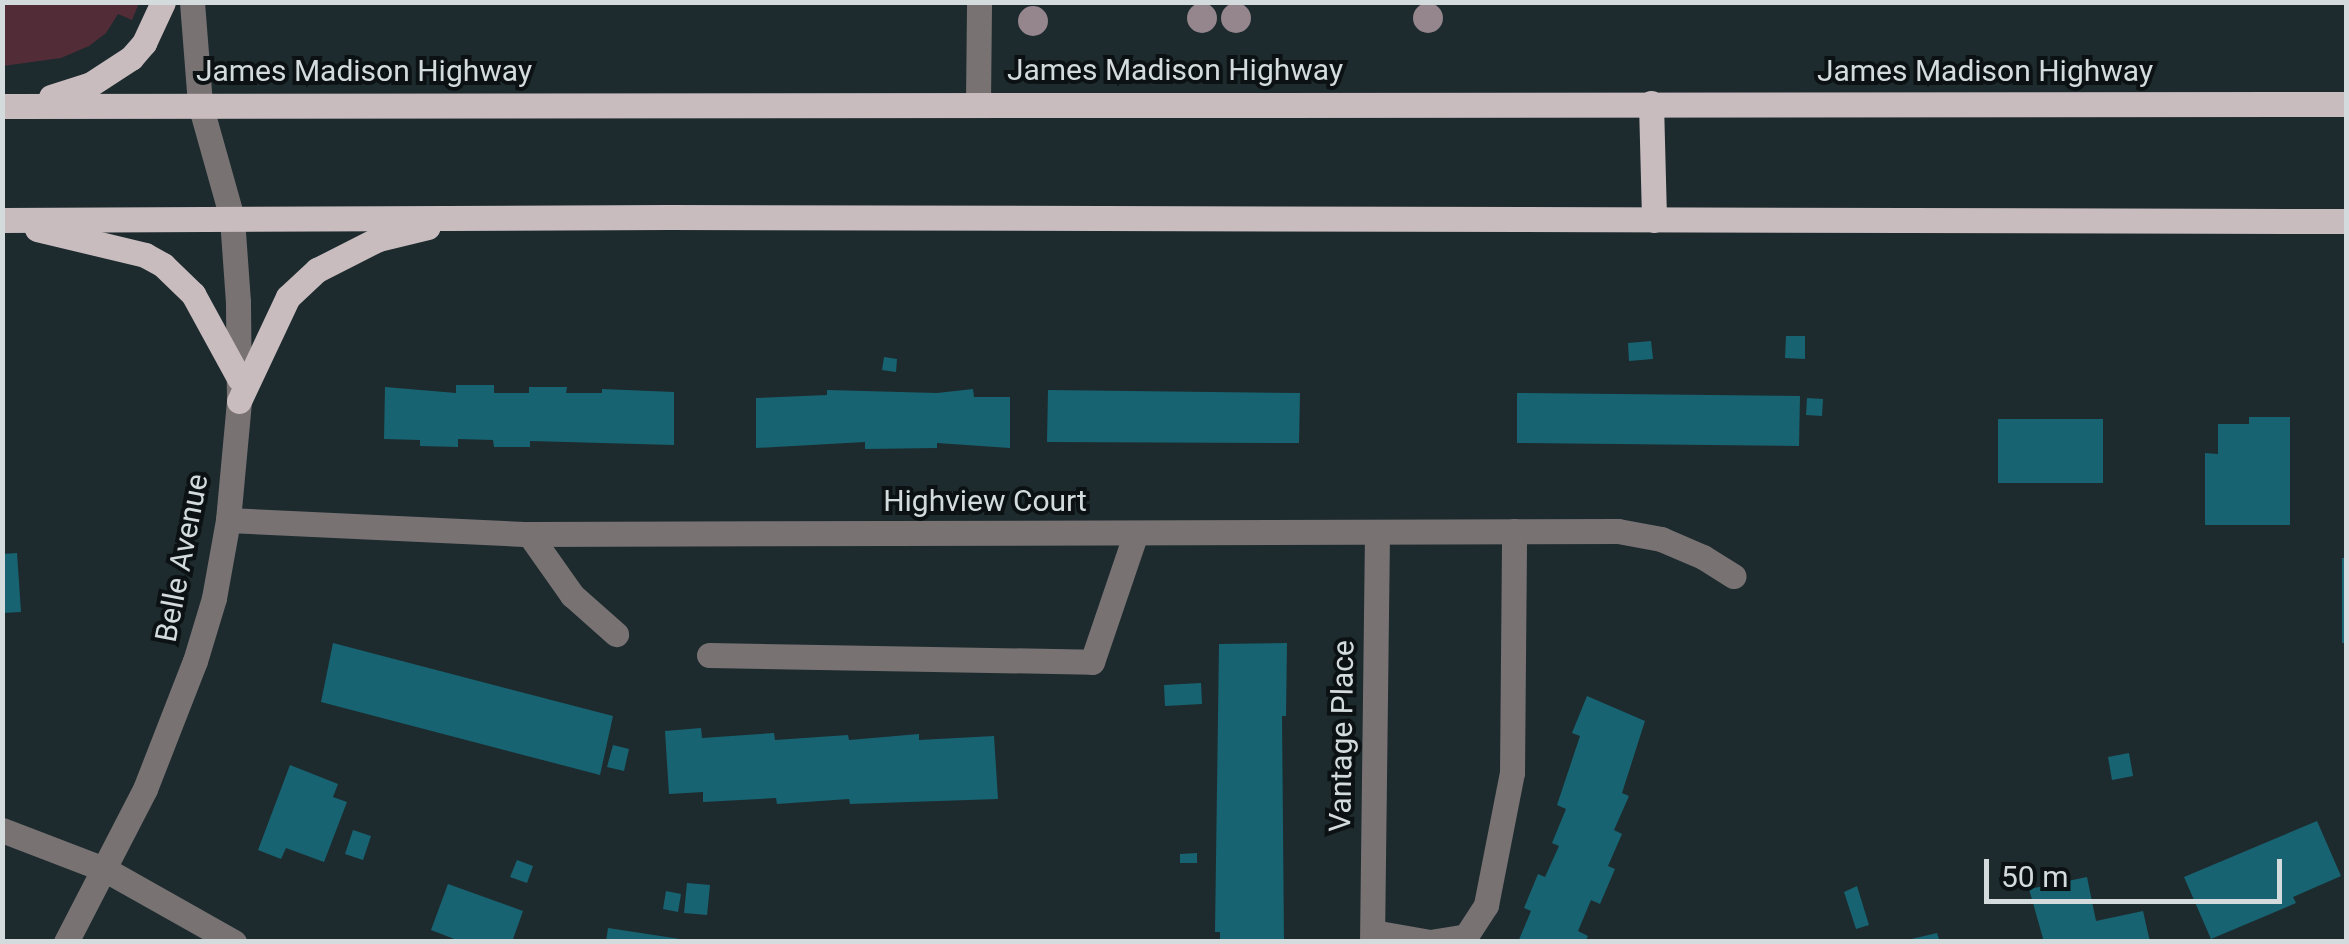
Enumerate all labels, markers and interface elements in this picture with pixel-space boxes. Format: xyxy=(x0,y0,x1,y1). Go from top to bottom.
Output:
street label: James Madison Highway xyxy=(1007,52,1343,88)
street label: James Madison Highway xyxy=(196,53,532,89)
street label: James Madison Highway xyxy=(1817,53,2153,89)
street label: Belle Avenue xyxy=(148,471,216,645)
street label: Highview Court xyxy=(883,483,1087,519)
street label: Vantage Place xyxy=(1322,640,1362,832)
scale bar xyxy=(1989,839,2286,901)
text: 50 m xyxy=(2001,859,2068,894)

